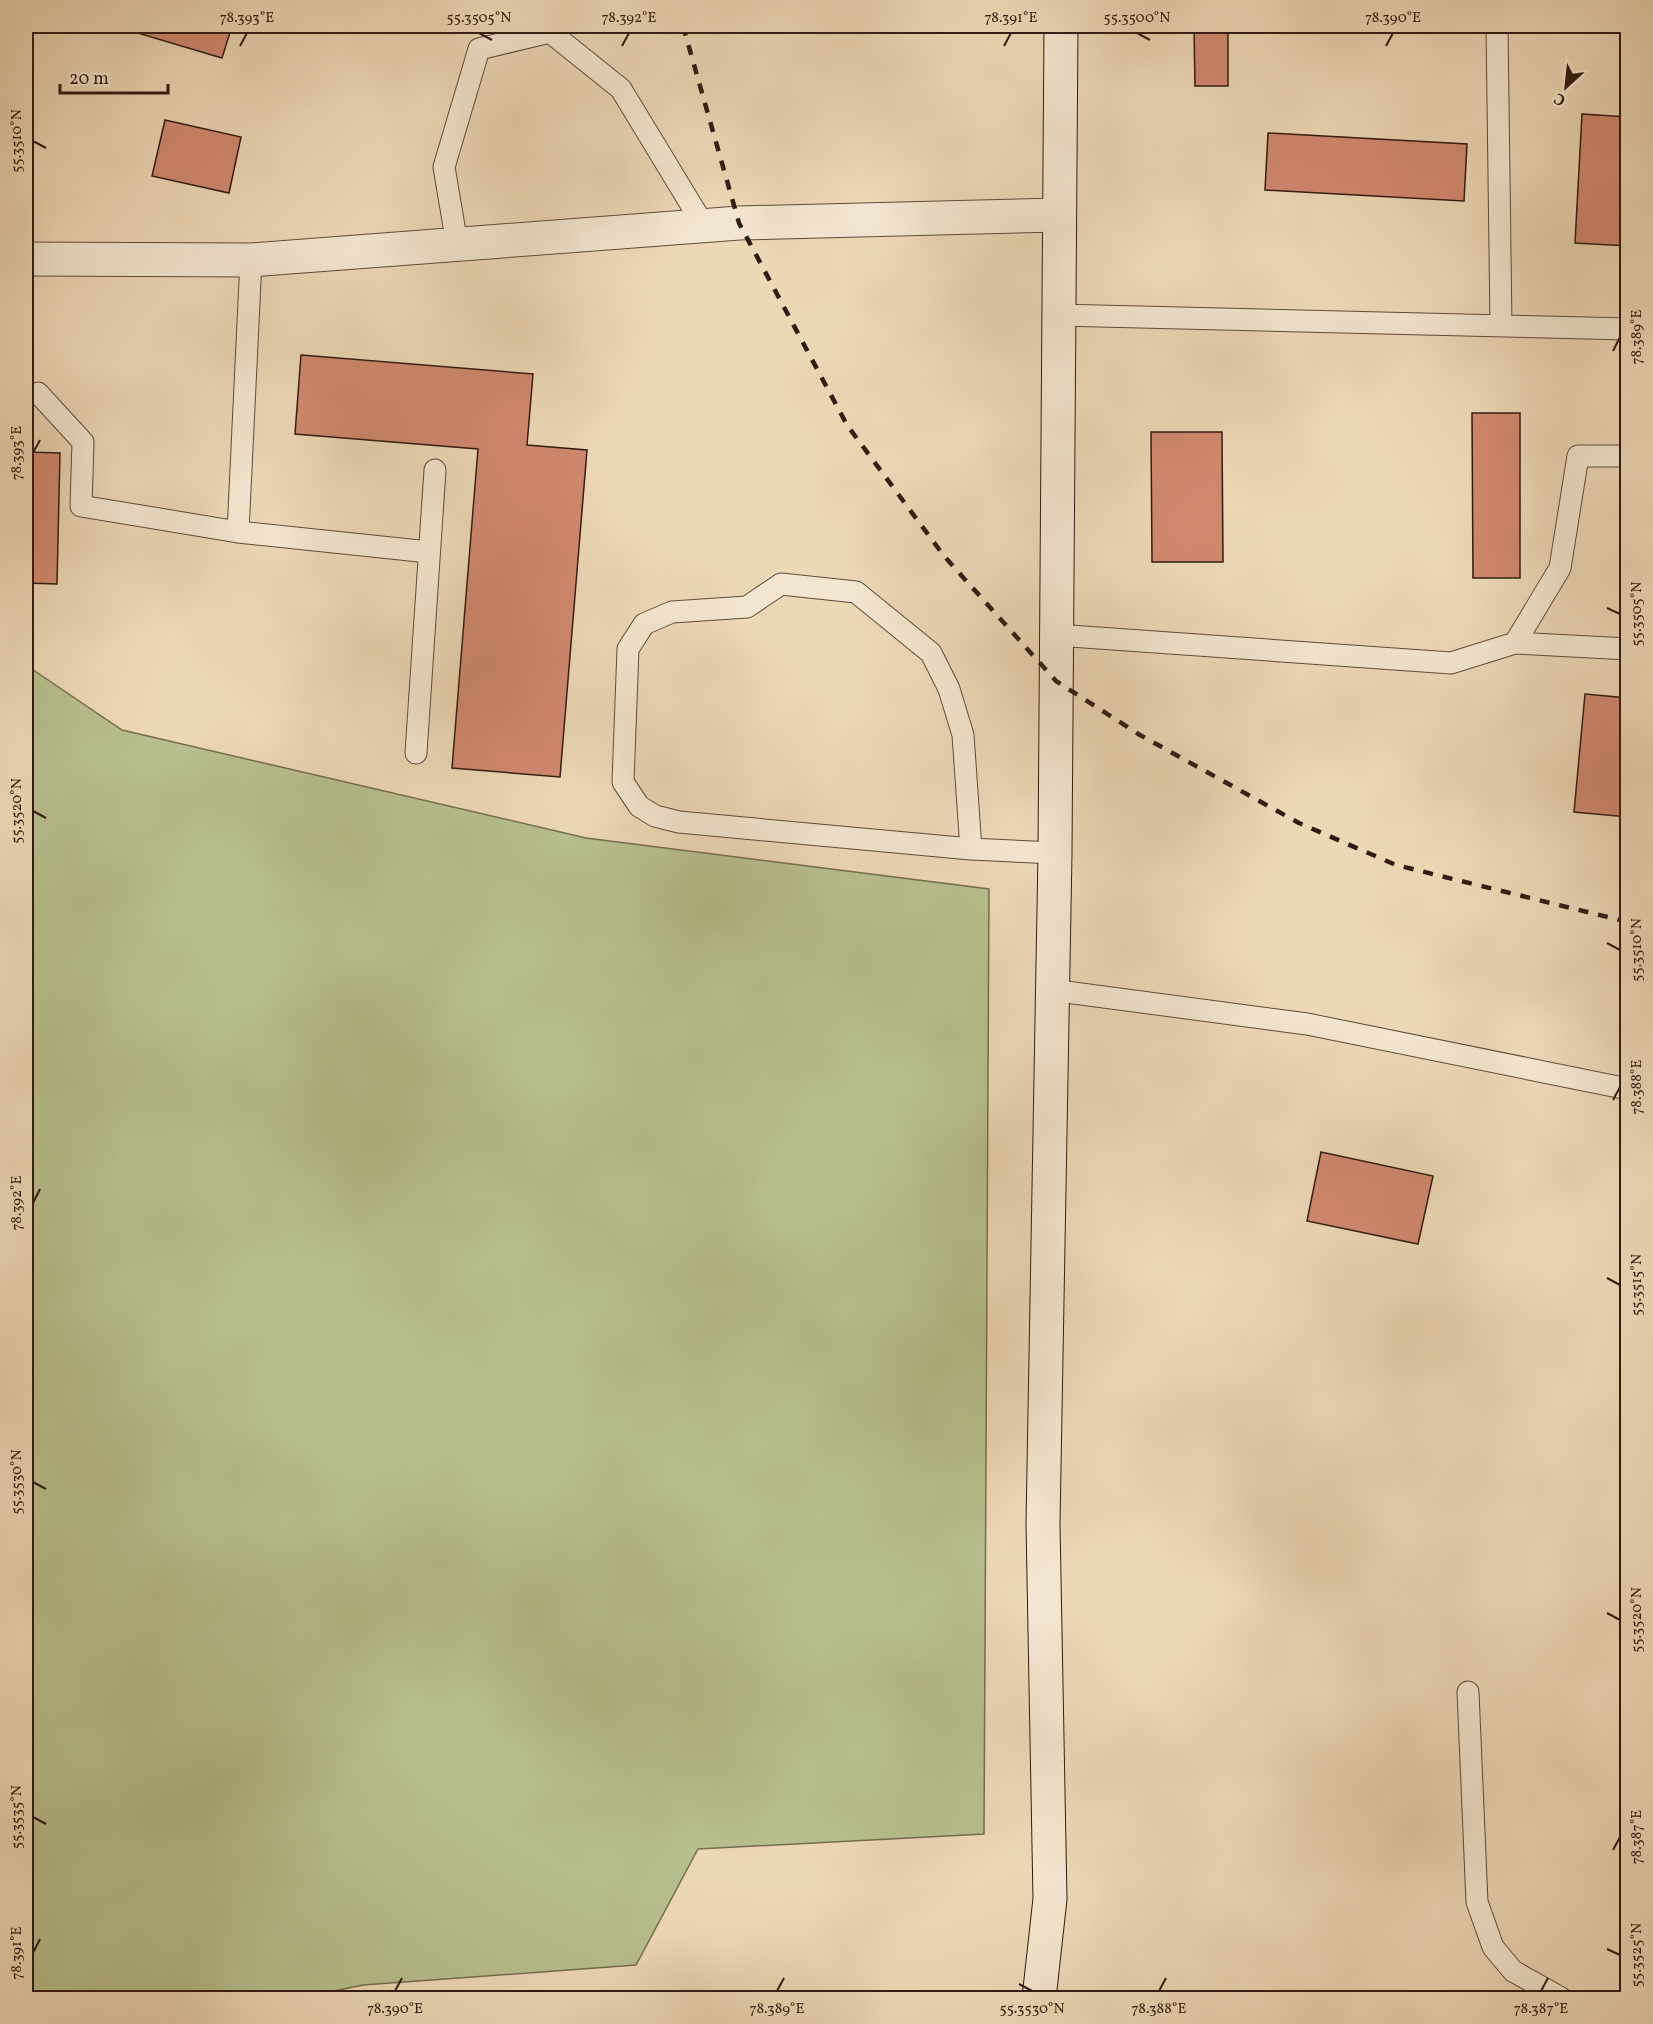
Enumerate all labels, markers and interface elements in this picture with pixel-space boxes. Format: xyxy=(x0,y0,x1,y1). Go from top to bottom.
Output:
text: 78.393°E xyxy=(220,8,274,29)
text: 55.3505°N xyxy=(447,8,511,29)
text: 78.392°E xyxy=(602,8,656,29)
text: 78.391°E xyxy=(984,8,1038,29)
text: 55.3500°N xyxy=(1104,8,1170,29)
text: 78.390°E xyxy=(1365,8,1421,29)
scale bar xyxy=(60,57,168,95)
north arrow xyxy=(1536,57,1596,117)
text: 20 m xyxy=(69,67,109,92)
text: С xyxy=(1551,86,1570,111)
text: 55.3510°N xyxy=(7,109,28,173)
text: 78.389°E xyxy=(1627,310,1648,364)
text: 78.393°E xyxy=(7,426,28,480)
text: 55.3505°N xyxy=(1627,582,1648,646)
text: 55.3520°N xyxy=(7,778,28,844)
text: 55.3510°N xyxy=(1627,918,1648,982)
text: 78.388°E xyxy=(1627,1060,1648,1114)
text: 78.392°E xyxy=(7,1176,28,1230)
text: 55.3515°N xyxy=(1627,1254,1648,1316)
text: 55.3530°N xyxy=(7,1449,28,1515)
text: 55.3520°N xyxy=(1627,1587,1648,1653)
text: 55.3535°N xyxy=(7,1785,28,1849)
text: 78.387°E xyxy=(1627,1810,1648,1864)
text: 55.3525°N xyxy=(1627,1923,1648,1987)
text: 78.391°E xyxy=(7,1926,28,1980)
text: 78.390°E xyxy=(367,1999,423,2020)
text: 78.389°E xyxy=(750,1999,804,2020)
text: 55.3530°N xyxy=(999,1999,1065,2020)
text: 78.388°E xyxy=(1132,1999,1186,2020)
text: 78.387°E xyxy=(1514,1999,1568,2020)

